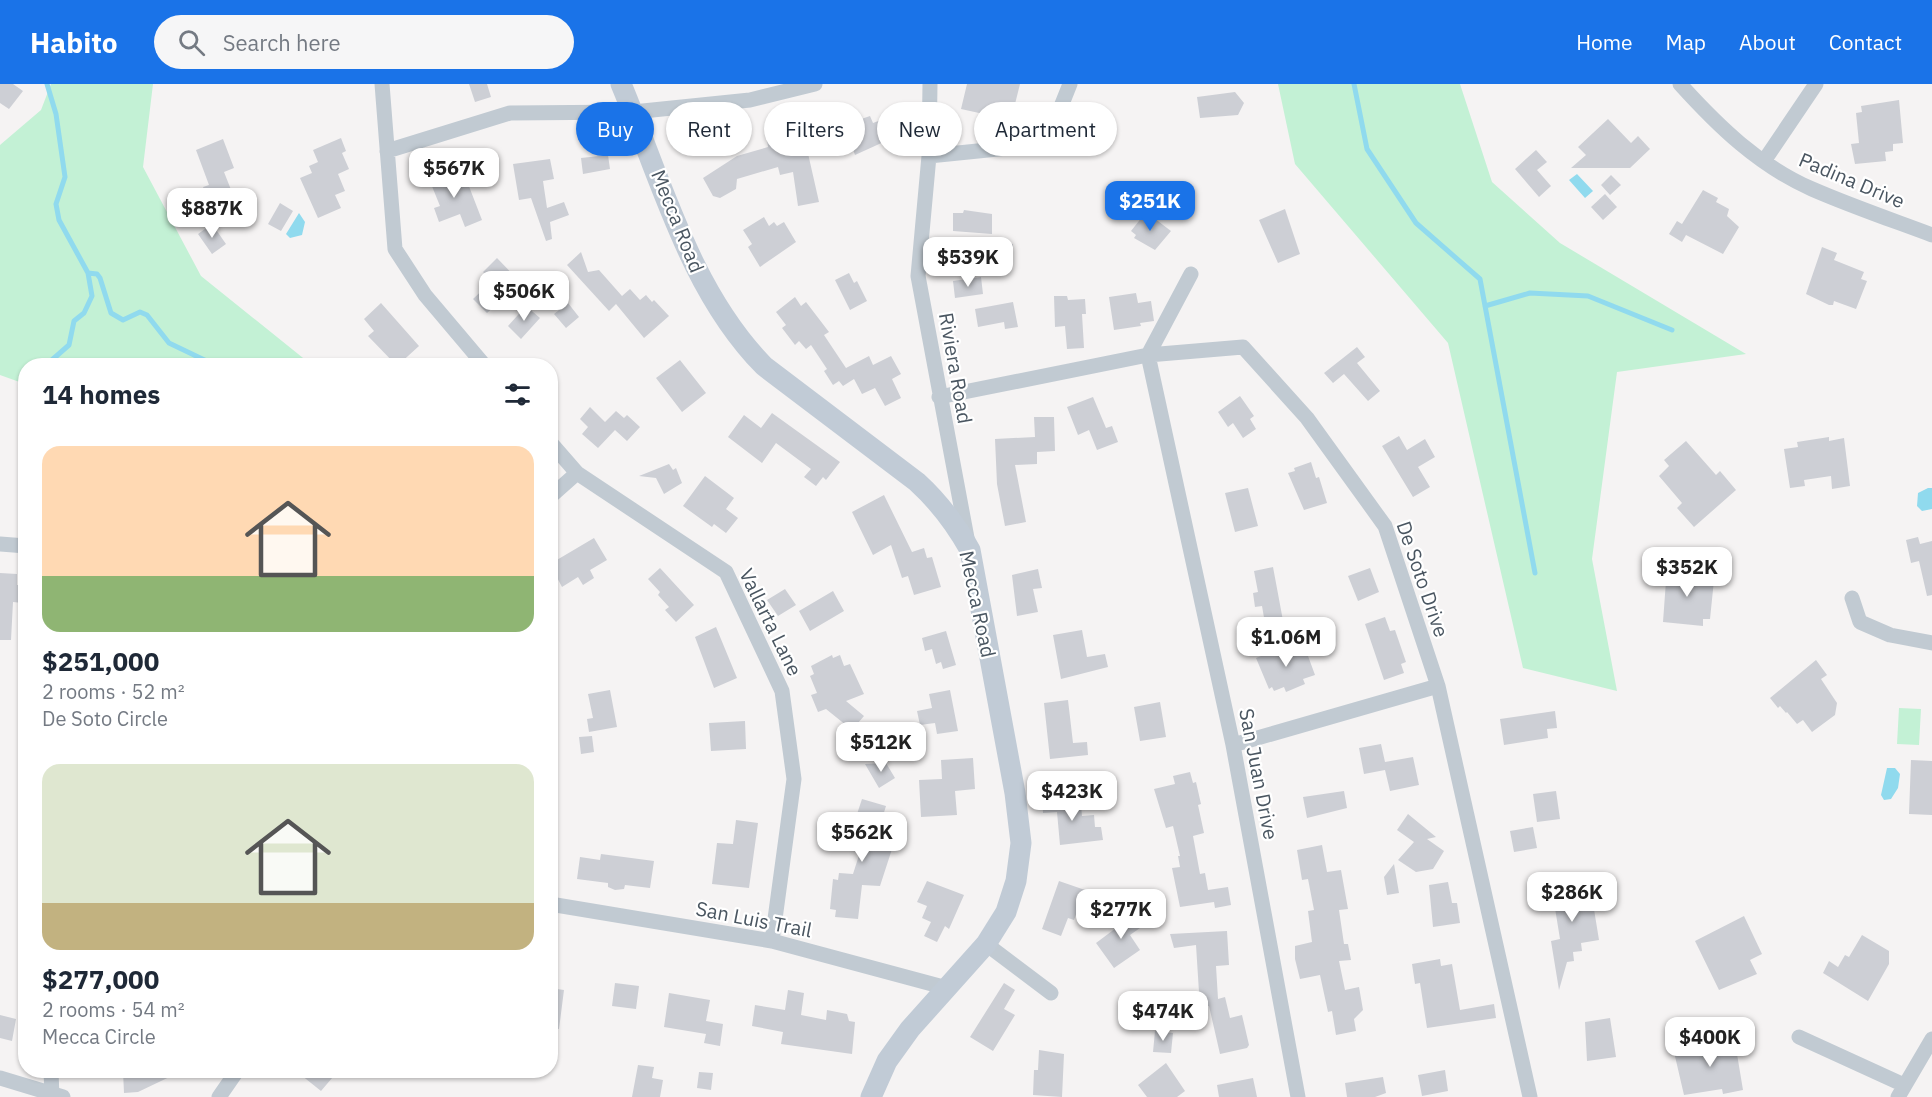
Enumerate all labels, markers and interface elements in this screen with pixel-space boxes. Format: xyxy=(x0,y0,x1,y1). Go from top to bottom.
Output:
search box xyxy=(154,15,574,69)
text: Habito xyxy=(30,24,118,61)
icon: search xyxy=(175,26,208,59)
text: Search here xyxy=(223,28,341,57)
text: Home xyxy=(1576,28,1633,56)
text: Map xyxy=(1666,28,1706,56)
text: About xyxy=(1739,28,1796,56)
text: Contact xyxy=(1829,28,1902,56)
chip: Buy xyxy=(576,102,654,156)
chip: Rent xyxy=(666,102,752,156)
chip: Filters xyxy=(764,102,865,156)
chip: New xyxy=(877,102,962,156)
chip: Apartment xyxy=(974,102,1117,156)
street label: Padina Drive xyxy=(1795,146,1909,214)
pin: $567K xyxy=(412,148,496,199)
text: $567K xyxy=(423,154,485,181)
street label: Mecca Road xyxy=(645,166,711,276)
pin: $251K xyxy=(1108,181,1192,232)
text: $251K xyxy=(1119,187,1181,214)
pin: $887K xyxy=(170,188,254,239)
text: $887K xyxy=(181,194,243,221)
pin: $539K xyxy=(926,237,1010,288)
text: $539K xyxy=(937,243,999,270)
pin: $506K xyxy=(482,271,566,322)
text: $506K xyxy=(493,277,555,304)
street label: Riviera Road xyxy=(933,310,979,426)
text: 14 homes xyxy=(42,377,160,411)
icon: filters xyxy=(501,378,534,411)
icon: home xyxy=(234,485,342,593)
street label: De Soto Drive xyxy=(1391,517,1456,641)
pin: $352K xyxy=(1645,547,1729,598)
street label: Mecca Road xyxy=(954,548,1002,660)
text: $352K xyxy=(1656,553,1718,580)
street label: Vallarta Lane xyxy=(733,564,809,680)
pin: $1.06M xyxy=(1237,617,1335,668)
text: $1.06M xyxy=(1251,623,1321,650)
text: $251,000 xyxy=(42,644,159,678)
text: 2 rooms · 52 m² xyxy=(42,678,185,705)
text: De Soto Circle xyxy=(42,705,168,732)
street label: San Juan Drive xyxy=(1233,706,1285,842)
pin: $512K xyxy=(839,722,923,773)
text: $512K xyxy=(850,728,912,755)
pin: $423K xyxy=(1030,771,1114,822)
text: $423K xyxy=(1041,777,1103,804)
icon: home xyxy=(234,803,342,911)
pin: $562K xyxy=(820,812,904,863)
text: $562K xyxy=(831,818,893,845)
pin: $286K xyxy=(1530,872,1614,923)
text: $286K xyxy=(1541,878,1603,905)
pin: $277K xyxy=(1079,889,1163,940)
street label: San Luis Trail xyxy=(694,894,814,944)
text: $277K xyxy=(1090,895,1152,922)
text: $277,000 xyxy=(42,962,159,996)
pin: $474K xyxy=(1121,991,1205,1042)
text: 2 rooms · 54 m² xyxy=(42,996,185,1023)
text: $474K xyxy=(1132,997,1194,1024)
pin: $400K xyxy=(1668,1017,1752,1068)
text: Mecca Circle xyxy=(42,1023,156,1050)
text: $400K xyxy=(1679,1023,1741,1050)

